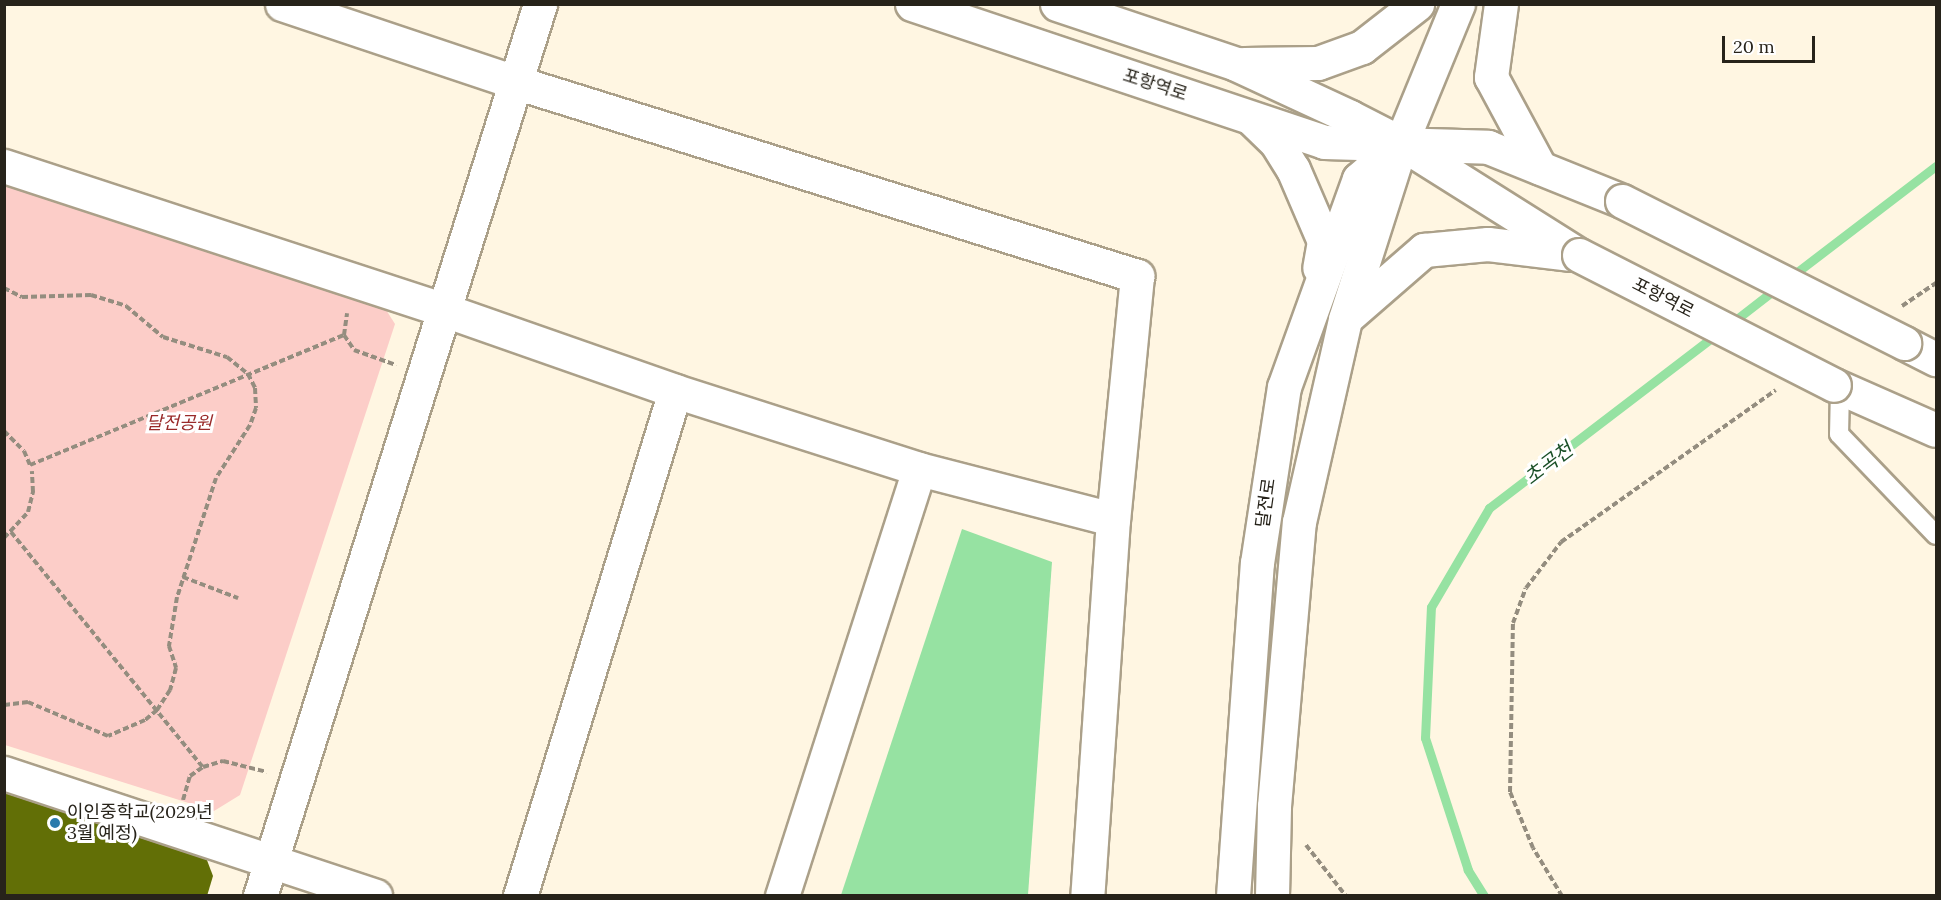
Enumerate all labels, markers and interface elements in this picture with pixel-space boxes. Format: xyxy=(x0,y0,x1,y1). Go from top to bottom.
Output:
scale bar xyxy=(1725,24,1818,62)
text: 20 m xyxy=(1733,35,1775,58)
street label: 포항역로 xyxy=(1120,64,1190,106)
street label: 포항역로 xyxy=(1629,273,1697,323)
park label: 달전공원 xyxy=(146,412,212,434)
water label: 초곡천 xyxy=(1519,437,1577,489)
street label: 달전로 xyxy=(1252,477,1280,529)
place label: 이인중학교(2029년 3월 예정) xyxy=(67,802,213,844)
marker: 이인중학교(2029년 3월 예정) xyxy=(48,816,62,830)

